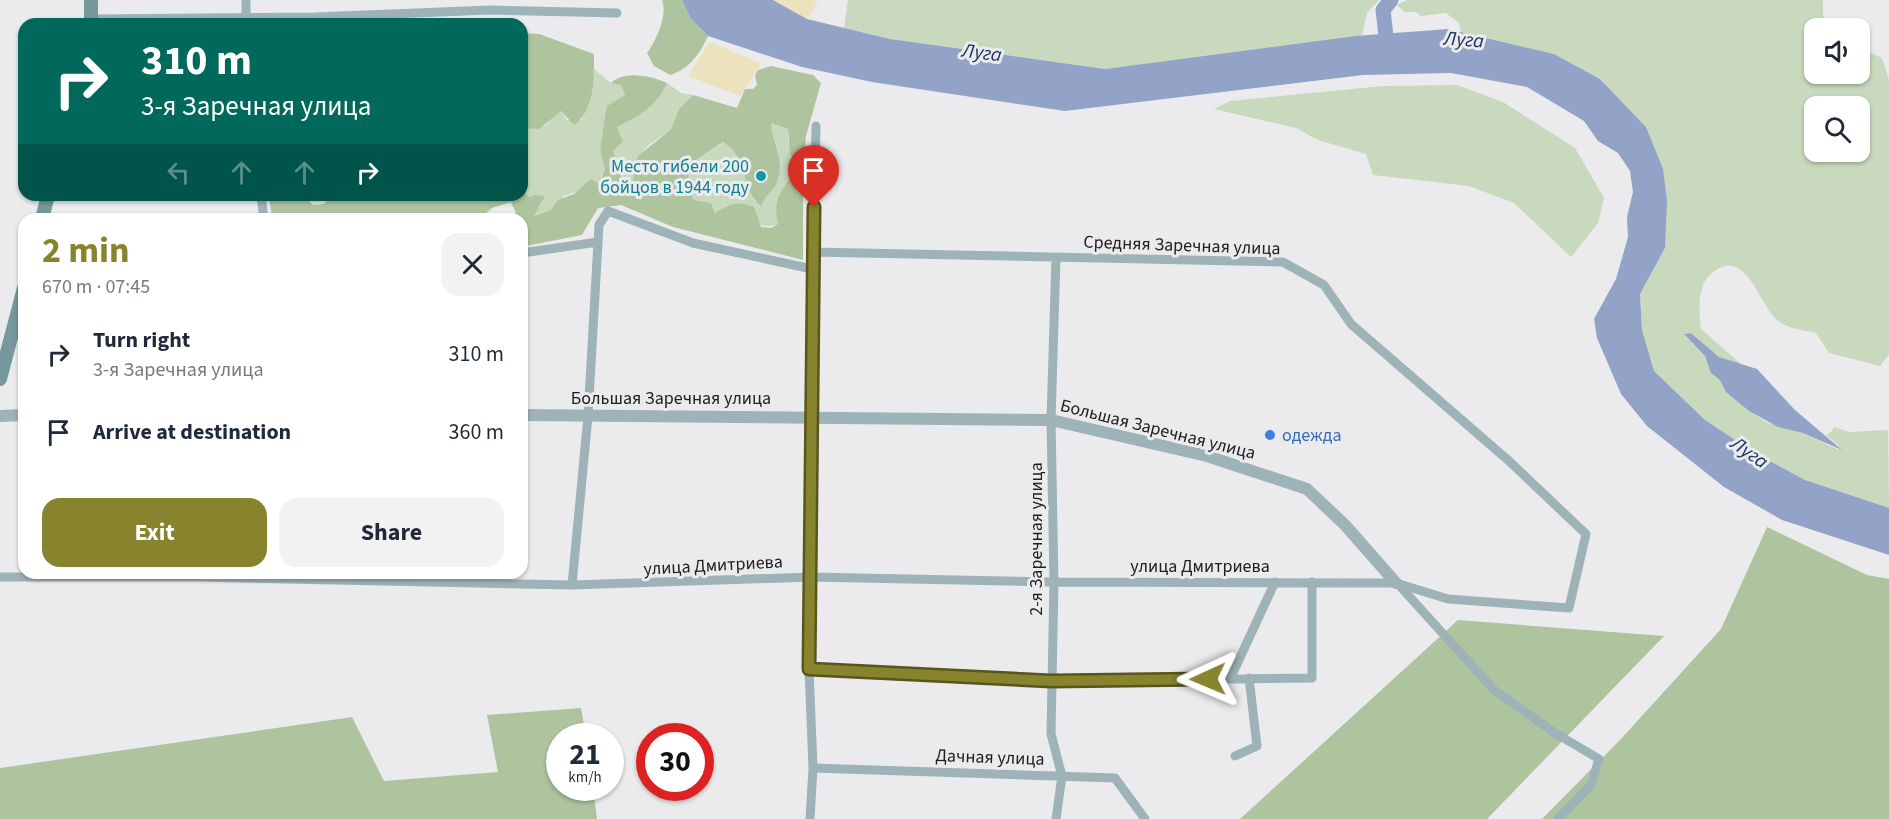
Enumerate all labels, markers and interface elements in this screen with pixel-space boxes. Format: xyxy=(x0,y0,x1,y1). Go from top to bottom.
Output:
map controls xyxy=(1804,18,1870,162)
button: sound xyxy=(1804,18,1870,84)
water label: Луга xyxy=(1442,25,1485,55)
text: 310 m xyxy=(141,31,252,91)
water label: Луга xyxy=(959,37,1004,69)
icon: right xyxy=(42,42,120,120)
text: 3-я Заречная улица xyxy=(141,87,371,126)
button: search xyxy=(1804,96,1870,162)
pin xyxy=(788,145,839,207)
place label: Место гибели 200 бойцов в 1944 году xyxy=(600,154,750,200)
icon: arrive xyxy=(797,154,830,187)
icon: left xyxy=(162,156,195,189)
icon: ahead xyxy=(225,156,258,189)
icon: ahead xyxy=(288,156,321,189)
icon: right xyxy=(351,156,384,189)
marker: Место гибели 200 бойцов в 1944 году xyxy=(754,169,768,183)
text: 2 min xyxy=(42,225,130,276)
street label: Средняя Заречная улица xyxy=(1083,230,1281,261)
button: close xyxy=(441,233,504,296)
text: 670 m · 07:45 xyxy=(42,273,150,301)
text: Turn right xyxy=(93,324,190,356)
icon: right xyxy=(42,338,75,371)
text: 310 m xyxy=(449,338,504,370)
text: 3-я Заречная улица xyxy=(93,356,264,384)
street label: Большая Заречная улица xyxy=(571,386,771,411)
street label: Большая Заречная улица xyxy=(1058,393,1258,466)
icon: arrive xyxy=(42,416,75,449)
text: Arrive at destination xyxy=(93,416,291,448)
text: 360 m xyxy=(449,416,504,448)
place label: одежда xyxy=(1282,423,1342,448)
marker: одежда xyxy=(1263,428,1277,442)
water label: Луга xyxy=(1724,429,1774,476)
street label: 2-я Заречная улица xyxy=(1024,462,1049,616)
button: Exit xyxy=(42,498,267,567)
button: Share xyxy=(279,498,504,567)
street label: улица Дмитриева xyxy=(643,549,783,582)
street label: улица Дмитриева xyxy=(1130,554,1270,579)
position arrow xyxy=(1176,647,1240,711)
speed limit sign: 30 xyxy=(636,723,714,801)
text: 21 xyxy=(569,733,601,776)
street label: Дачная улица xyxy=(935,743,1045,772)
text: km/h xyxy=(568,767,602,788)

